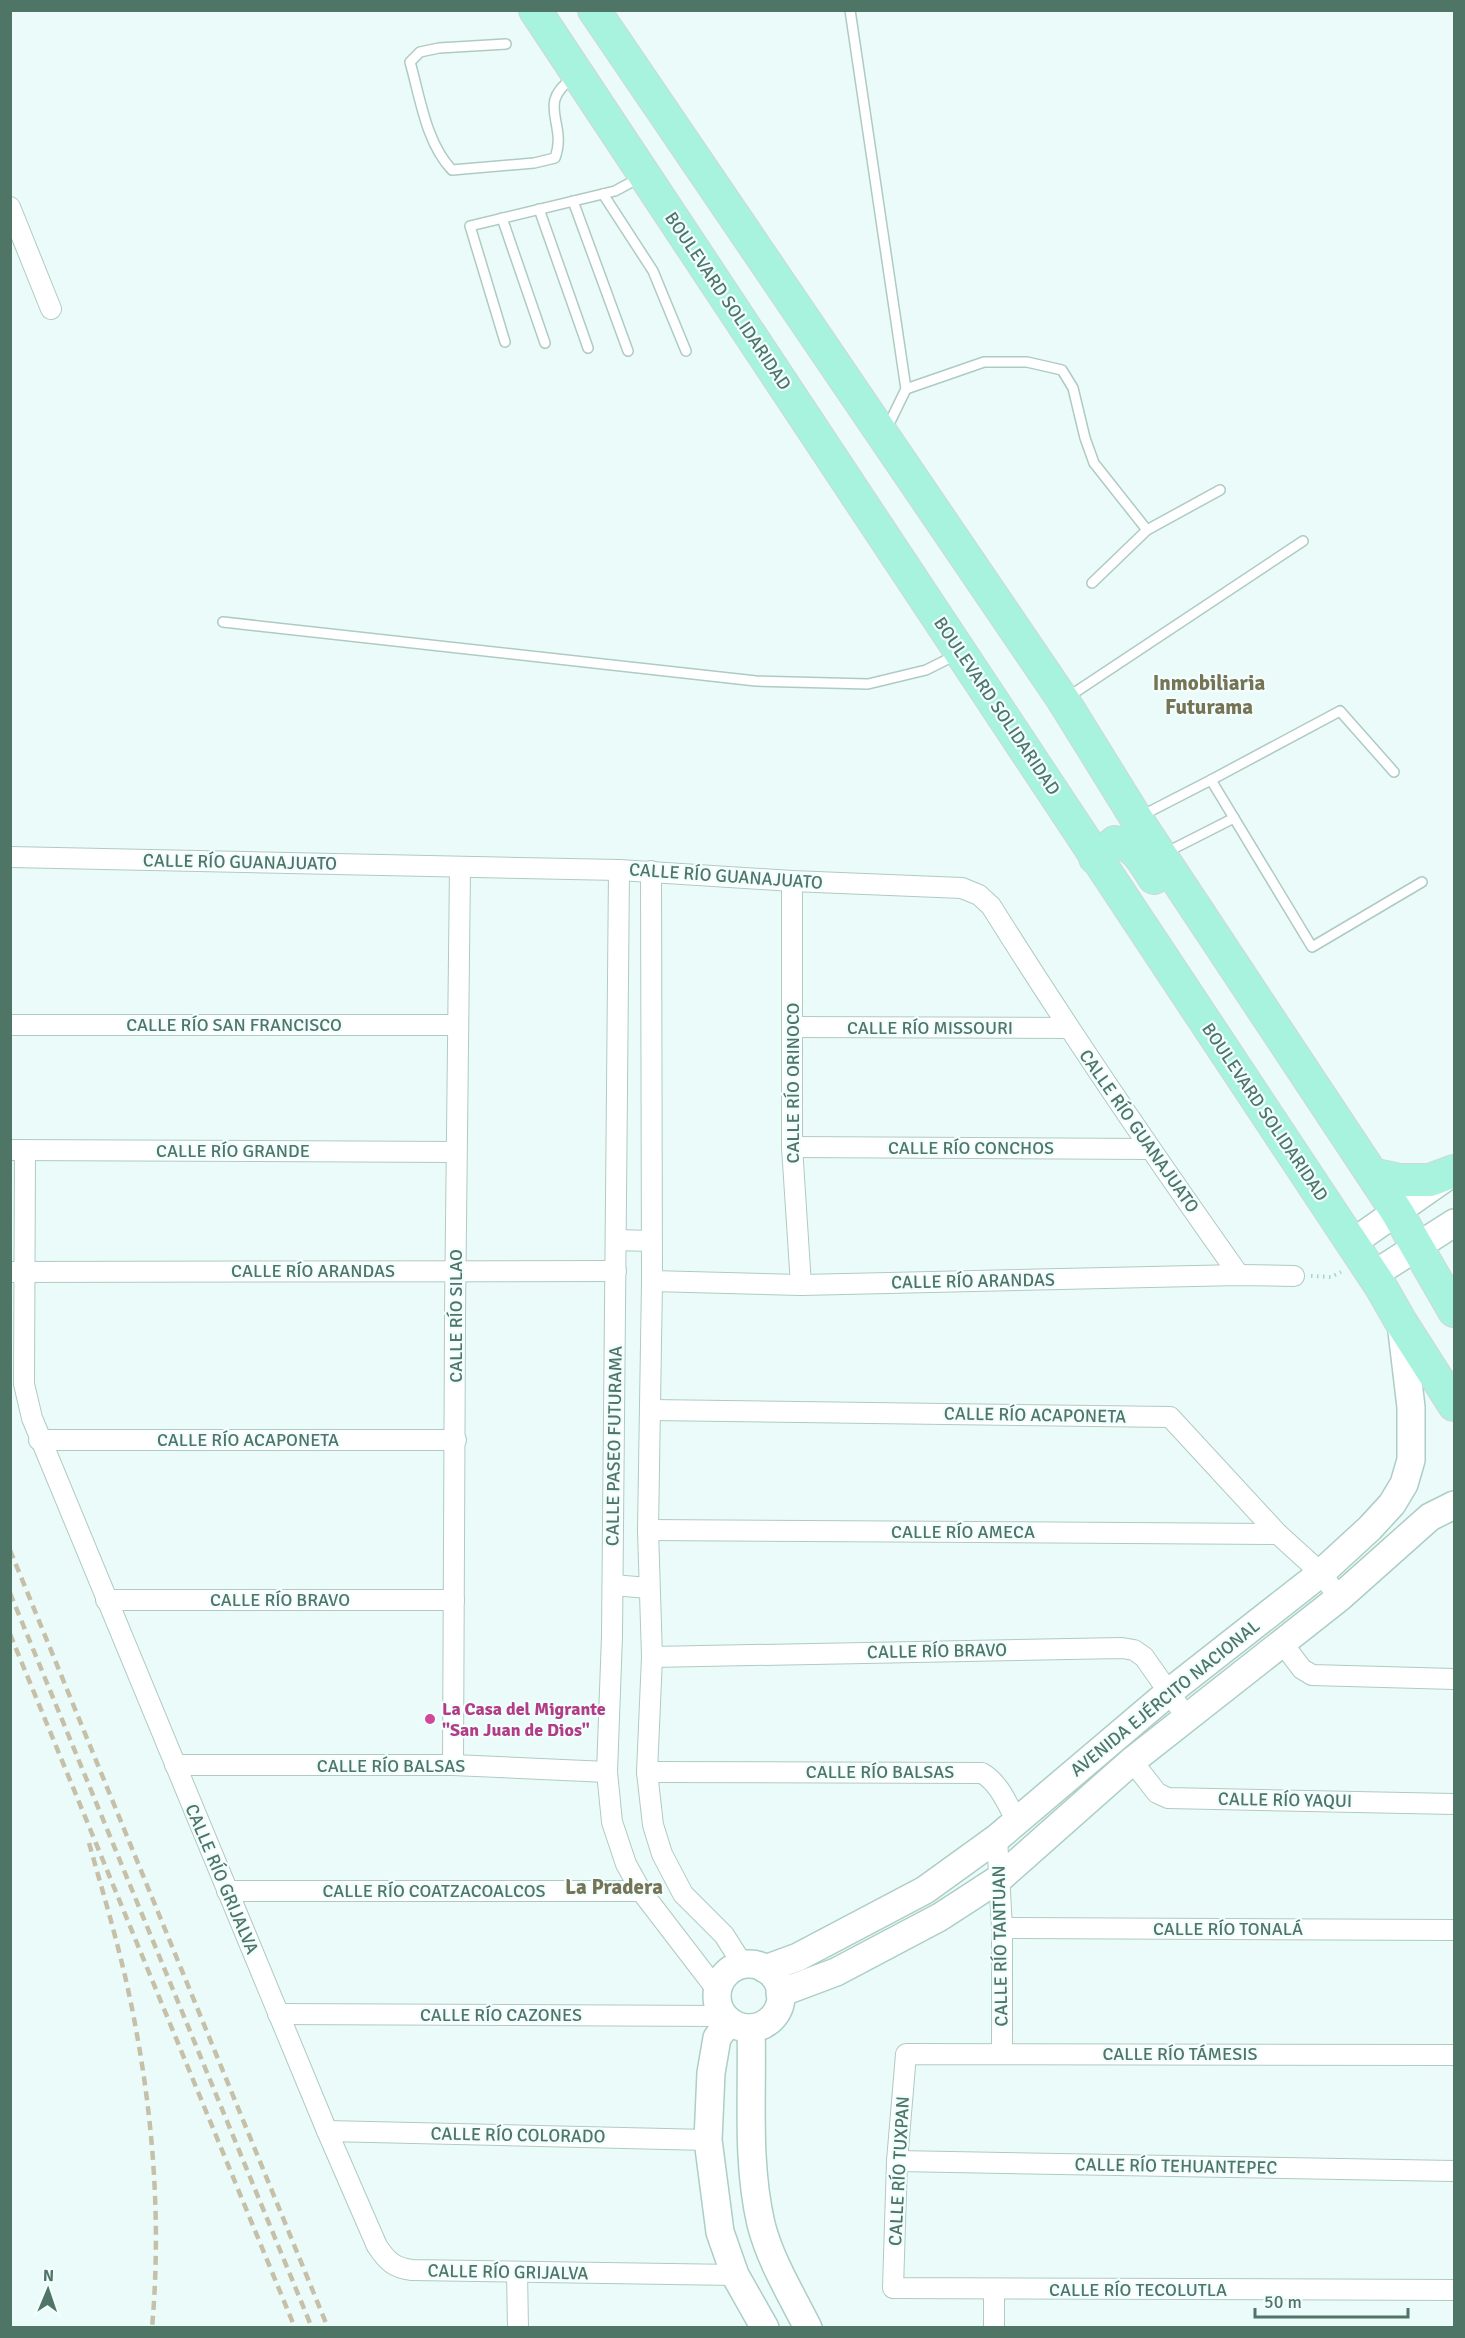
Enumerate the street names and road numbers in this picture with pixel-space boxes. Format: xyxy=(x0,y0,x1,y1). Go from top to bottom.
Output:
street label: BOULEVARD SOLIDARIDAD xyxy=(660,208,796,394)
street label: BOULEVARD SOLIDARIDAD xyxy=(929,613,1065,799)
street label: CALLE RÍO GUANAJUATO xyxy=(143,849,337,875)
street label: CALLE RÍO GUANAJUATO xyxy=(628,858,824,894)
street label: CALLE RÍO ORINOCO xyxy=(782,1003,804,1163)
street label: CALLE RÍO SAN FRANCISCO xyxy=(126,1014,342,1036)
street label: CALLE RÍO MISSOURI xyxy=(847,1017,1013,1039)
street label: BOULEVARD SOLIDARIDAD xyxy=(1197,1019,1333,1205)
street label: CALLE RÍO GUANAJUATO xyxy=(1074,1045,1204,1217)
street label: CALLE RÍO CONCHOS xyxy=(888,1137,1054,1159)
street label: CALLE RÍO GRANDE xyxy=(156,1140,310,1162)
street label: CALLE RÍO SILAO xyxy=(445,1249,467,1383)
street label: CALLE RÍO ARANDAS xyxy=(231,1260,395,1282)
street label: CALLE RÍO ARANDAS xyxy=(891,1269,1055,1293)
street label: CALLE PASEO FUTURAMA xyxy=(601,1346,627,1546)
street label: CALLE RÍO ACAPONETA xyxy=(944,1402,1126,1428)
street label: CALLE RÍO ACAPONETA xyxy=(157,1429,339,1451)
street label: CALLE RÍO AMECA xyxy=(891,1521,1035,1543)
street label: CALLE RÍO BRAVO xyxy=(210,1589,350,1611)
street label: AVENIDA EJÉRCITO NACIONAL xyxy=(1066,1615,1264,1781)
street label: CALLE RÍO BRAVO xyxy=(867,1639,1007,1663)
street label: CALLE RÍO BALSAS xyxy=(317,1755,465,1777)
street label: CALLE RÍO BALSAS xyxy=(806,1761,954,1783)
street label: CALLE RÍO YAQUI xyxy=(1218,1788,1352,1812)
street label: CALLE RÍO GRIJALVA xyxy=(180,1801,264,1957)
street label: CALLE RÍO TANTUAN xyxy=(988,1865,1012,2027)
street label: CALLE RÍO COATZACOALCOS xyxy=(322,1880,546,1902)
street label: CALLE RÍO TONALÁ xyxy=(1153,1918,1303,1940)
street label: CALLE RÍO CAZONES xyxy=(420,2004,582,2026)
street label: CALLE RÍO TÁMESIS xyxy=(1102,2043,1258,2065)
street label: CALLE RÍO TUXPAN xyxy=(884,2096,914,2246)
street label: CALLE RÍO COLORADO xyxy=(430,2122,606,2148)
street label: CALLE RÍO TEHUANTEPEC xyxy=(1074,2153,1278,2179)
street label: CALLE RÍO GRIJALVA xyxy=(427,2260,589,2284)
street label: CALLE RÍO TECOLUTLA xyxy=(1049,2279,1227,2301)

